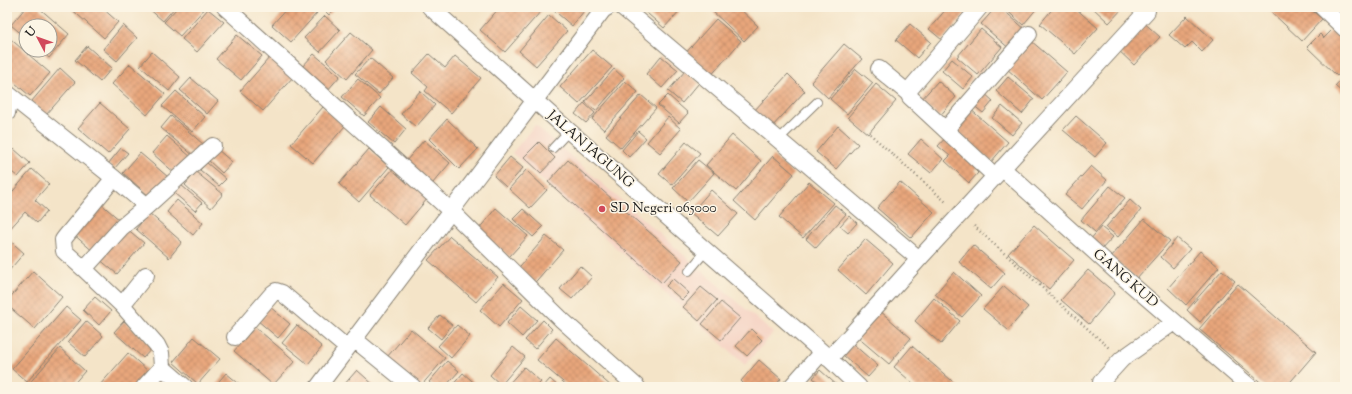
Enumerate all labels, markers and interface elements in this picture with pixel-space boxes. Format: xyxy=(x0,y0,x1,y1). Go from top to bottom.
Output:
north arrow xyxy=(18,18,58,58)
text: U xyxy=(22,23,40,41)
street label: JALAN JAGUNG xyxy=(541,106,638,194)
place label: SD Negeri 065000 xyxy=(610,199,717,219)
marker: SD Negeri 065000 xyxy=(597,204,607,214)
street label: GANG KUD xyxy=(1088,245,1162,313)

